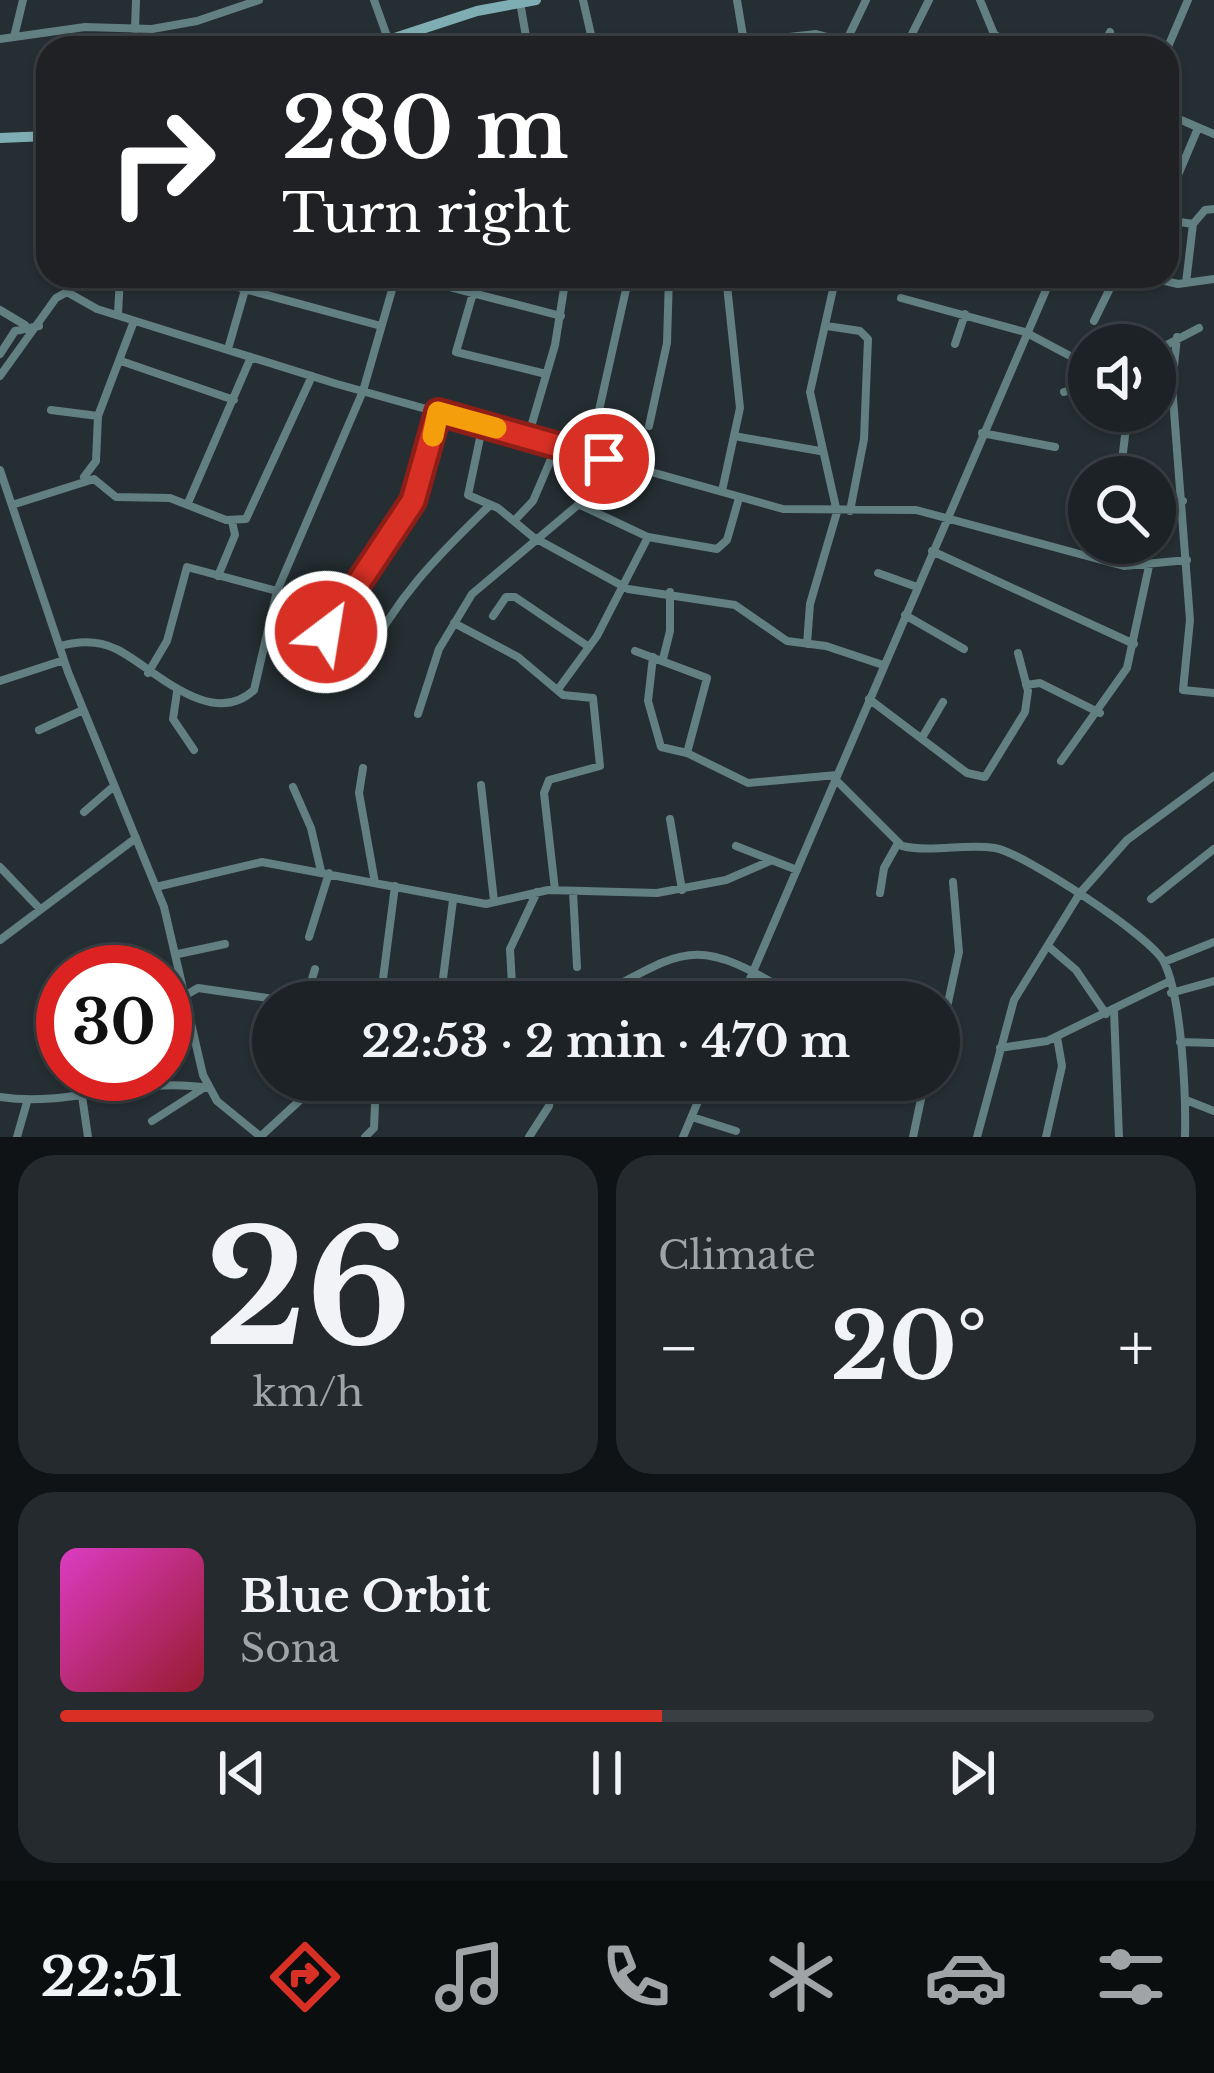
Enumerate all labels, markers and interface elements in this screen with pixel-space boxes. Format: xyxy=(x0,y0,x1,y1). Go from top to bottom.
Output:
text: 280 m xyxy=(282,77,569,181)
icon: right xyxy=(84,84,240,240)
text: Turn right xyxy=(282,180,571,247)
map controls xyxy=(1068,324,1176,564)
button: sound xyxy=(1068,324,1176,432)
pin xyxy=(553,408,655,510)
icon: arrive xyxy=(571,426,637,492)
button: search xyxy=(1068,456,1176,564)
position arrow xyxy=(263,569,389,695)
speed limit sign: 30 xyxy=(36,945,192,1101)
text: 22:53 · 2 min · 470 m xyxy=(362,1013,850,1069)
text: 26 xyxy=(205,1193,411,1386)
text: Climate xyxy=(658,1231,816,1280)
text: 20° xyxy=(830,1292,987,1403)
text: − xyxy=(658,1307,700,1389)
text: + xyxy=(1118,1307,1154,1389)
text: km/h xyxy=(253,1368,363,1417)
text: Blue Orbit xyxy=(240,1568,490,1624)
text: Sona xyxy=(240,1624,339,1673)
icon: previous xyxy=(209,1740,275,1806)
icon: pause xyxy=(574,1740,640,1806)
icon: next xyxy=(939,1740,1005,1806)
icon: directions xyxy=(263,1935,347,2019)
icon: music xyxy=(428,1935,512,2019)
icon: phone xyxy=(594,1935,678,2019)
icon: climate xyxy=(759,1935,843,2019)
icon: car xyxy=(924,1935,1008,2019)
icon: filters xyxy=(1089,1935,1173,2019)
text: 22:51 xyxy=(41,1944,182,2011)

